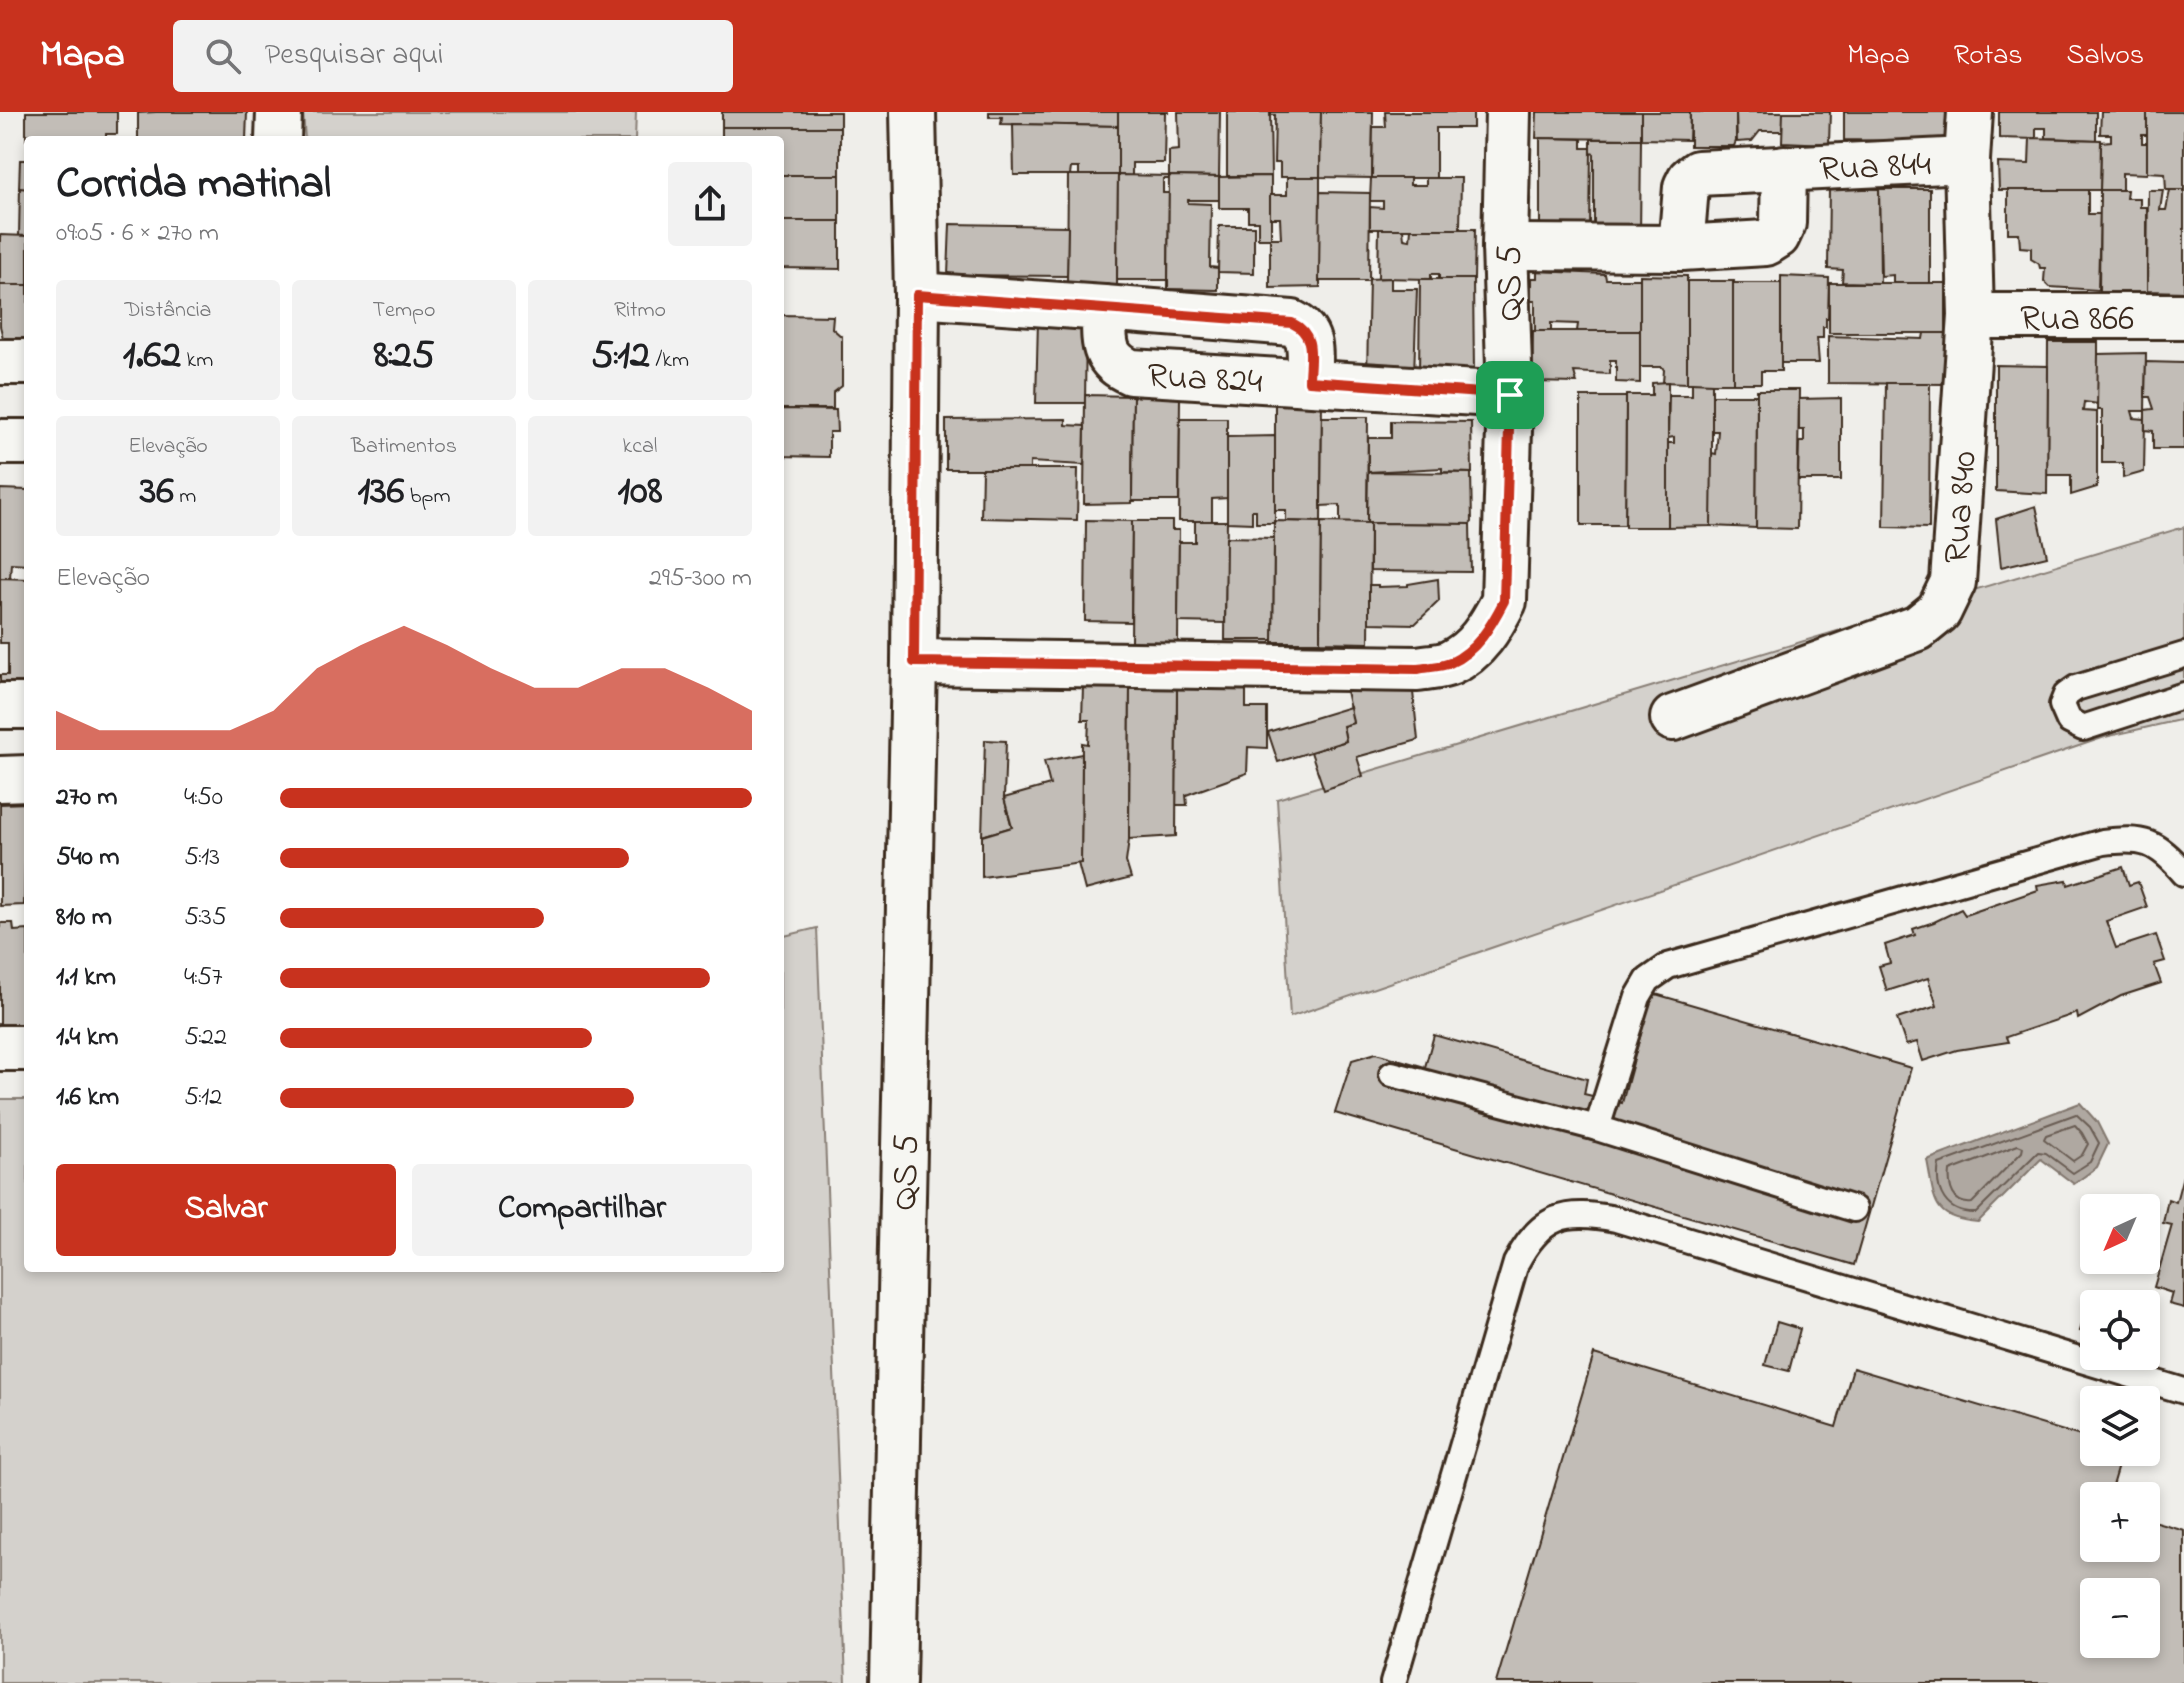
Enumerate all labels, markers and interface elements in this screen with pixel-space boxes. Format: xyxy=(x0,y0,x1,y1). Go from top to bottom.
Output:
search box xyxy=(173,20,733,92)
text: Mapa xyxy=(40,28,125,84)
icon: search xyxy=(201,34,245,78)
text: Pesquisar aqui xyxy=(265,34,443,78)
text: Mapa xyxy=(1847,36,1910,77)
text: Rotas xyxy=(1954,36,2023,77)
text: Salvos xyxy=(2067,36,2144,77)
street label: Rua 844 xyxy=(1818,139,1933,198)
text: Corrida matinal xyxy=(56,153,331,217)
button: share xyxy=(668,162,752,246)
text: 09:05 · 6 × 270 m xyxy=(56,215,219,253)
street label: QS 5 xyxy=(1484,245,1539,321)
street label: Rua 866 xyxy=(2020,294,2134,347)
text: Distância xyxy=(124,295,212,327)
text: Tempo xyxy=(373,295,435,327)
text: Ritmo xyxy=(614,295,666,327)
text: 1.62 xyxy=(123,327,181,386)
text: 8:25 xyxy=(373,327,435,386)
text: 5:12 xyxy=(591,327,650,386)
text: km xyxy=(181,345,213,377)
text: /km xyxy=(650,345,689,377)
street label: Rua 824 xyxy=(1146,351,1264,410)
pin xyxy=(1476,361,1544,429)
icon: arrive xyxy=(1488,373,1532,417)
text: Elevação xyxy=(128,431,208,463)
text: Batimentos xyxy=(351,431,457,463)
text: kcal xyxy=(623,431,657,463)
street label: Rua 840 xyxy=(1932,449,1993,565)
text: 36 xyxy=(140,463,174,522)
text: 136 xyxy=(358,463,404,522)
text: 108 xyxy=(618,463,663,522)
text: m xyxy=(174,481,196,513)
text: bpm xyxy=(404,481,451,513)
text: Elevação xyxy=(56,560,150,598)
text: 295–300 m xyxy=(649,560,752,598)
text: 270 m xyxy=(56,779,118,817)
text: 4:50 xyxy=(184,779,223,817)
text: 540 m xyxy=(56,839,120,877)
text: 5:13 xyxy=(184,839,220,877)
text: 810 m xyxy=(56,899,112,937)
text: 5:35 xyxy=(184,899,227,937)
text: 1.1 km xyxy=(56,959,116,997)
text: 4:57 xyxy=(184,959,223,997)
text: 1.4 km xyxy=(56,1019,118,1057)
text: 5:22 xyxy=(184,1019,227,1057)
text: 1.6 km xyxy=(56,1079,119,1117)
text: 5:12 xyxy=(184,1079,222,1117)
street label: QS 5 xyxy=(880,1134,935,1210)
button: Salvar xyxy=(56,1164,396,1256)
button: Compartilhar xyxy=(412,1164,752,1256)
north arrow xyxy=(2080,1194,2160,1274)
map controls xyxy=(2080,1194,2160,1658)
button: locate xyxy=(2080,1290,2160,1370)
button: layers xyxy=(2080,1386,2160,1466)
button: + xyxy=(2080,1482,2160,1562)
button: − xyxy=(2080,1578,2160,1658)

